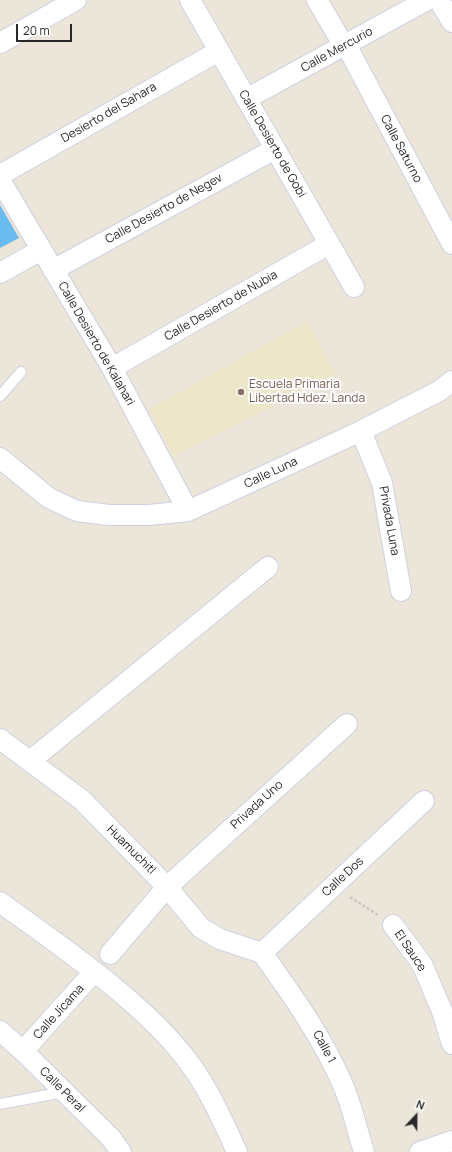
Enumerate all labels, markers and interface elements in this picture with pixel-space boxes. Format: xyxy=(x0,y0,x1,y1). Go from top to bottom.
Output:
scale bar xyxy=(18,16,74,42)
text: 20 m xyxy=(23,22,50,39)
street label: Calle Mercurio xyxy=(299,24,375,76)
street label: Desierto del Sahara xyxy=(59,80,159,146)
street label: Calle Desierto de Gobi xyxy=(235,88,309,200)
street label: Calle Saturno xyxy=(377,113,425,185)
street label: Calle Desierto de Negev xyxy=(103,171,225,247)
street label: Calle Desierto de Nubia xyxy=(162,268,280,344)
street label: Calle Desierto de Kalahari xyxy=(55,280,137,408)
place label: Escuela Primaria Libertad Hdez. Landa xyxy=(249,378,365,406)
marker: Escuela Primaria Libertad Hdez. Landa xyxy=(236,387,246,397)
street label: Calle Luna xyxy=(242,454,300,492)
street label: Privada Luna xyxy=(376,485,402,557)
street label: Privada Uno xyxy=(228,778,286,832)
street label: Huamuchitl xyxy=(103,822,159,878)
street label: Calle Dos xyxy=(319,854,367,900)
street label: El Sauce xyxy=(391,928,429,974)
street label: Calle Jícama xyxy=(31,982,87,1042)
street label: Calle 1 xyxy=(309,1028,339,1066)
street label: Calle Peral xyxy=(36,1064,88,1116)
north arrow xyxy=(396,1096,436,1136)
text: N xyxy=(414,1096,427,1113)

